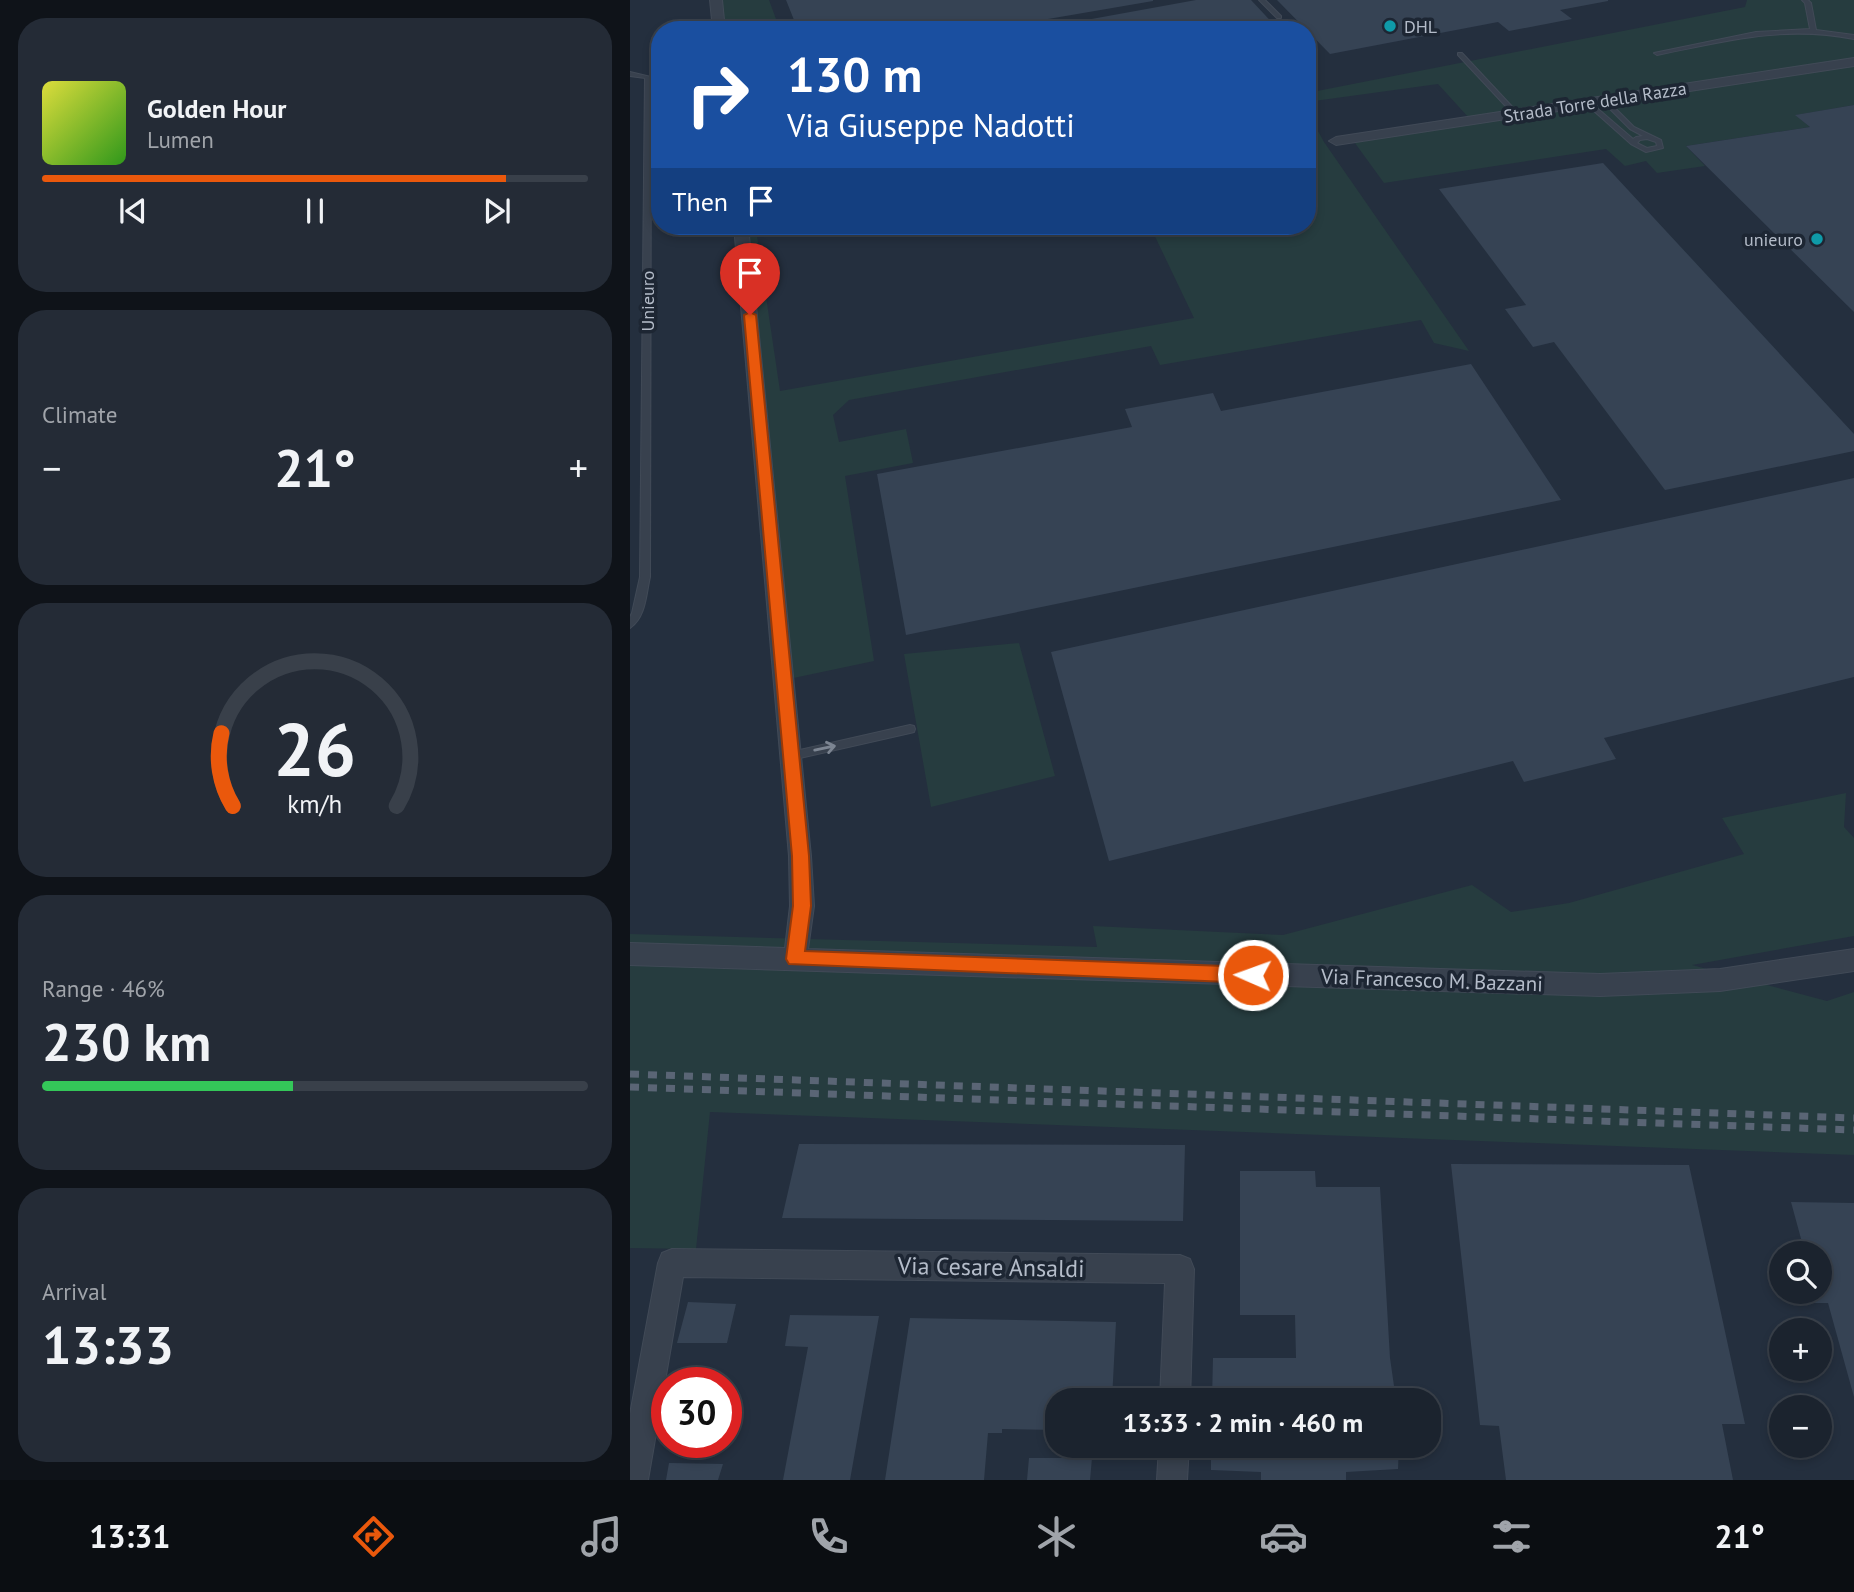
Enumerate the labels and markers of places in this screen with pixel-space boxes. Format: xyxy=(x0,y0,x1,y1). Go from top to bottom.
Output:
place label: DHL xyxy=(1404,15,1437,38)
marker: DHL xyxy=(1382,18,1398,34)
place label: unieuro xyxy=(1744,228,1803,251)
marker: unieuro xyxy=(1809,231,1825,247)
pin xyxy=(720,243,780,315)

